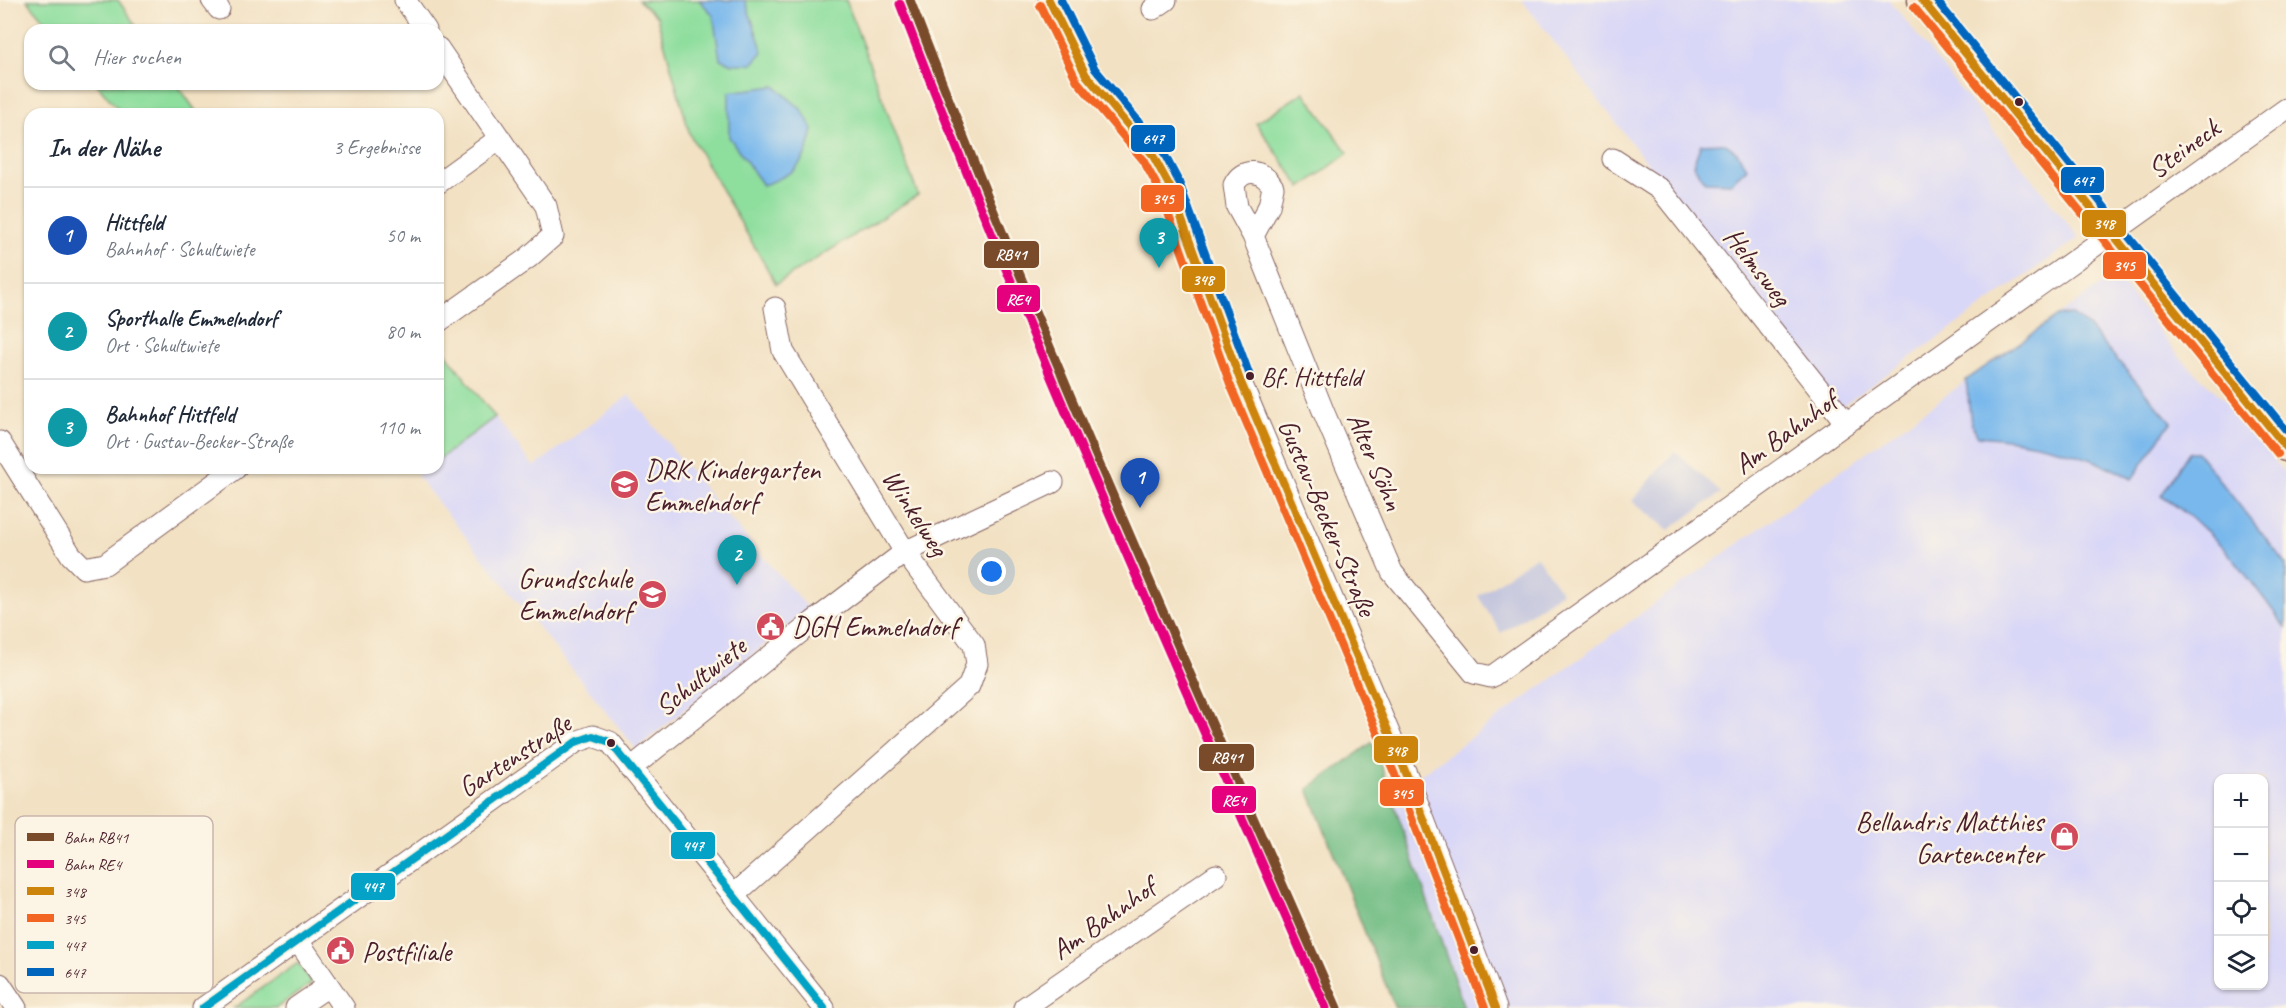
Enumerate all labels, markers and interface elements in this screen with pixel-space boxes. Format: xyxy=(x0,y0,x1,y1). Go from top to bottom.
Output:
search box xyxy=(24,24,444,90)
icon: search xyxy=(45,41,78,74)
text: Hier suchen xyxy=(93,43,181,71)
unlabelled marker xyxy=(2013,96,2025,108)
street label: Steineck xyxy=(2141,109,2228,186)
line badge: 647 xyxy=(1130,124,1176,153)
text: 647 xyxy=(1142,129,1166,149)
text: In der Nähe xyxy=(48,131,160,164)
text: 3 Ergebnisse xyxy=(333,135,420,160)
line badge: 647 xyxy=(2060,166,2105,194)
text: 647 xyxy=(2072,171,2096,191)
line badge: 345 xyxy=(1140,184,1185,213)
text: 345 xyxy=(1152,189,1176,209)
text: Hittfeld xyxy=(105,209,163,237)
line badge: 348 xyxy=(2081,209,2127,238)
text: 348 xyxy=(2093,214,2117,234)
pin: 3 xyxy=(1140,218,1178,268)
street label: Helmsweg xyxy=(1716,220,1800,314)
text: 1 xyxy=(63,223,72,248)
text: 50 m xyxy=(386,223,420,248)
text: Bahnhof · Schultwiete xyxy=(105,237,254,262)
line badge: RB41 xyxy=(983,240,1040,269)
text: RB41 xyxy=(995,245,1028,265)
line badge: 345 xyxy=(2102,251,2147,280)
text: 345 xyxy=(2113,256,2137,276)
line badge: 348 xyxy=(1181,265,1226,293)
text: 348 xyxy=(1192,270,1216,290)
line badge: RE4 xyxy=(996,284,1041,313)
text: RE4 xyxy=(1006,290,1032,310)
text: Sporthalle Emmelndorf xyxy=(105,305,278,333)
text: 2 xyxy=(63,319,72,344)
text: 80 m xyxy=(386,319,420,344)
text: Ort · Schultwiete xyxy=(105,333,219,358)
place label: Bf. Hittfeld xyxy=(1261,361,1365,394)
marker: Bf. Hittfeld xyxy=(1244,370,1256,382)
street label: Am Bahnhof xyxy=(1727,380,1849,482)
text: Bahnhof Hittfeld xyxy=(105,401,235,429)
street label: Alter Söhn xyxy=(1339,407,1412,516)
street label: Gustav-Becker-Straße xyxy=(1270,413,1386,623)
text: 3 xyxy=(63,415,72,440)
text: 110 m xyxy=(377,415,420,440)
text: Ort · Gustav-Becker-Straße xyxy=(105,429,293,454)
place label: DRK Kindergarten Emmelndorf xyxy=(645,452,822,519)
pin: 1 xyxy=(1120,458,1160,508)
street label: Winkelweg xyxy=(875,462,958,564)
school or university icon: DRK Kindergarten Emmelndorf xyxy=(608,469,640,501)
pin: 2 xyxy=(718,536,756,585)
your location xyxy=(977,557,1006,586)
place label: Grundschule Emmelndorf xyxy=(518,561,638,628)
school or university icon: Grundschule Emmelndorf xyxy=(637,578,669,610)
place label: DGH Emmelndorf xyxy=(792,609,963,644)
public building icon: DGH Emmelndorf xyxy=(755,610,787,642)
street label: Schultwiete xyxy=(648,628,754,724)
street label: Gartenstraße xyxy=(451,705,579,805)
line badge: 348 xyxy=(1373,735,1419,764)
unlabelled marker xyxy=(605,737,617,749)
text: 348 xyxy=(1385,741,1409,761)
line badge: RB41 xyxy=(1198,743,1255,772)
text: RB41 xyxy=(1211,748,1244,768)
map controls xyxy=(2214,774,2268,990)
button: + xyxy=(2214,774,2268,828)
line badge: 345 xyxy=(1379,778,1425,807)
text: 345 xyxy=(1391,784,1415,804)
line badge: RE4 xyxy=(1211,785,1257,814)
text: RE4 xyxy=(1222,791,1248,811)
place label: Bellandris Matthies Gartencenter xyxy=(1856,804,2046,871)
legend xyxy=(15,816,213,993)
shop icon: Bellandris Matthies Gartencenter xyxy=(2048,821,2080,853)
text: Bahn RB41 xyxy=(64,828,129,848)
button: − xyxy=(2214,828,2268,882)
line badge: 447 xyxy=(670,831,716,860)
text: 447 xyxy=(682,836,706,856)
text: Bahn RE4 xyxy=(64,855,123,875)
street label: Am Bahnhof xyxy=(1044,866,1167,967)
line badge: 447 xyxy=(350,872,396,901)
text: 447 xyxy=(362,877,386,897)
text: 348 xyxy=(64,882,87,902)
button: locate xyxy=(2214,882,2268,936)
text: 345 xyxy=(64,909,86,929)
place label: Postfiliale xyxy=(362,934,453,969)
public building icon: Postfiliale xyxy=(325,935,357,967)
text: 447 xyxy=(64,936,86,956)
button: layers xyxy=(2214,936,2268,990)
unlabelled marker xyxy=(1468,944,1480,956)
text: 647 xyxy=(64,963,86,983)

